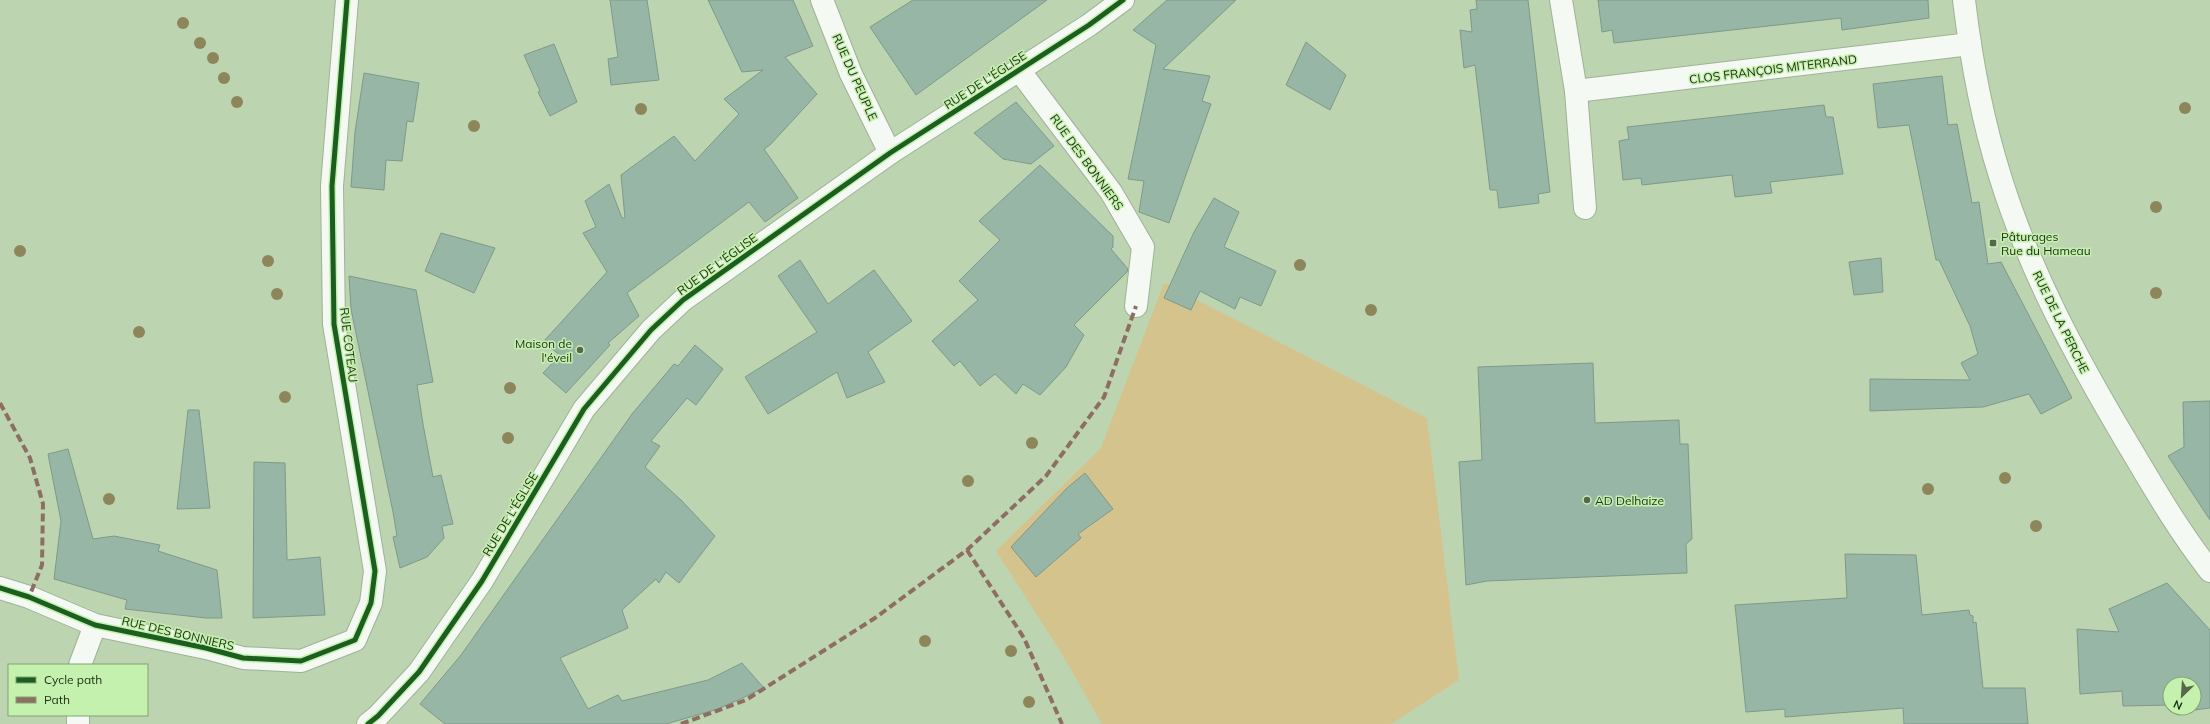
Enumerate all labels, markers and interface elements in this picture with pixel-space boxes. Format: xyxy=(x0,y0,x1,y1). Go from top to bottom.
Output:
street label: RUE DU PEUPLE xyxy=(829,31,881,123)
street label: RUE DE L'ÉGLISE xyxy=(941,48,1029,112)
street label: CLOS FRANÇOIS MITERRAND xyxy=(1688,51,1858,87)
street label: RUE DES BONNIERS xyxy=(1047,111,1127,213)
place label: Pâturages Rue du Hameau xyxy=(2001,229,2091,258)
street label: RUE DE L'ÉGLISE xyxy=(674,230,760,298)
marker: Pâturages Rue du Hameau xyxy=(1988,238,1998,248)
street label: RUE DE LA PERCHE xyxy=(2030,268,2092,376)
street label: RUE COTEAU xyxy=(337,307,361,383)
place label: Maison de l'éveil xyxy=(515,336,572,365)
marker: Maison de l'éveil xyxy=(575,345,585,355)
street label: RUE DE L'ÉGLISE xyxy=(479,469,541,559)
place label: AD Delhaize xyxy=(1595,493,1664,508)
marker: AD Delhaize xyxy=(1582,495,1592,505)
street label: RUE DES BONNIERS xyxy=(120,613,236,653)
legend xyxy=(8,664,148,716)
text: Cycle path xyxy=(44,672,102,687)
north arrow xyxy=(2162,676,2202,716)
text: Path xyxy=(44,692,70,707)
text: N xyxy=(2171,697,2184,713)

